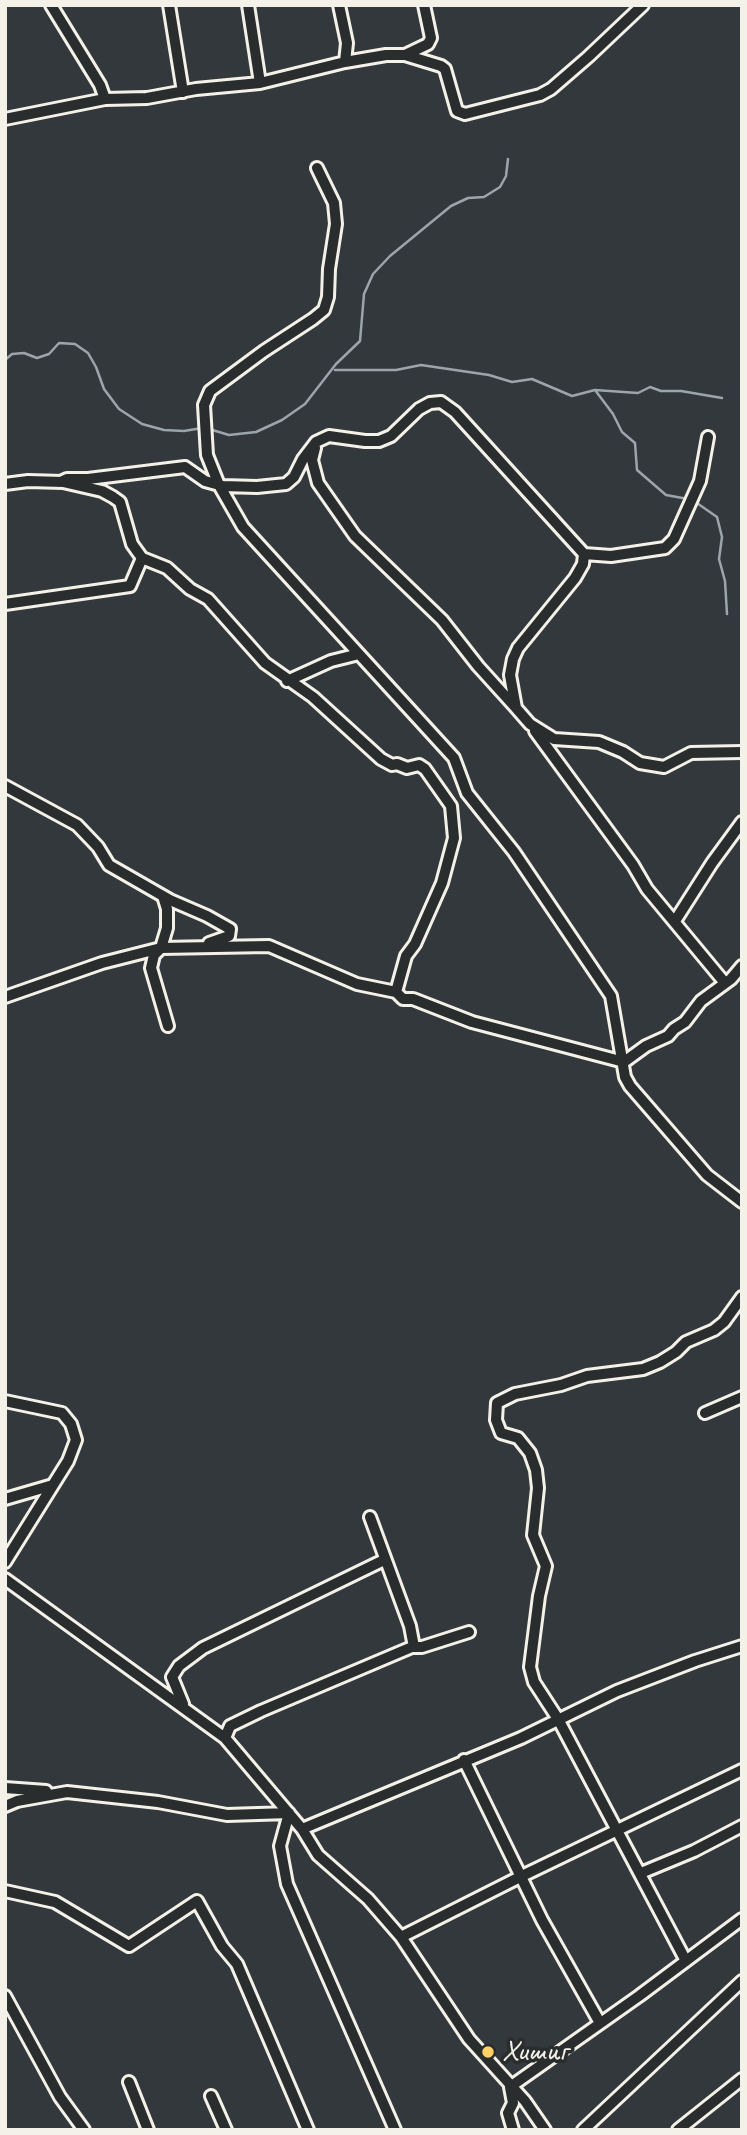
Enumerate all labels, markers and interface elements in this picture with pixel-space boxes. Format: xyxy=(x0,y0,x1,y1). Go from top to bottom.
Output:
place label: Хишиг xyxy=(502,2034,567,2070)
marker: Хишиг xyxy=(480,2044,496,2060)

